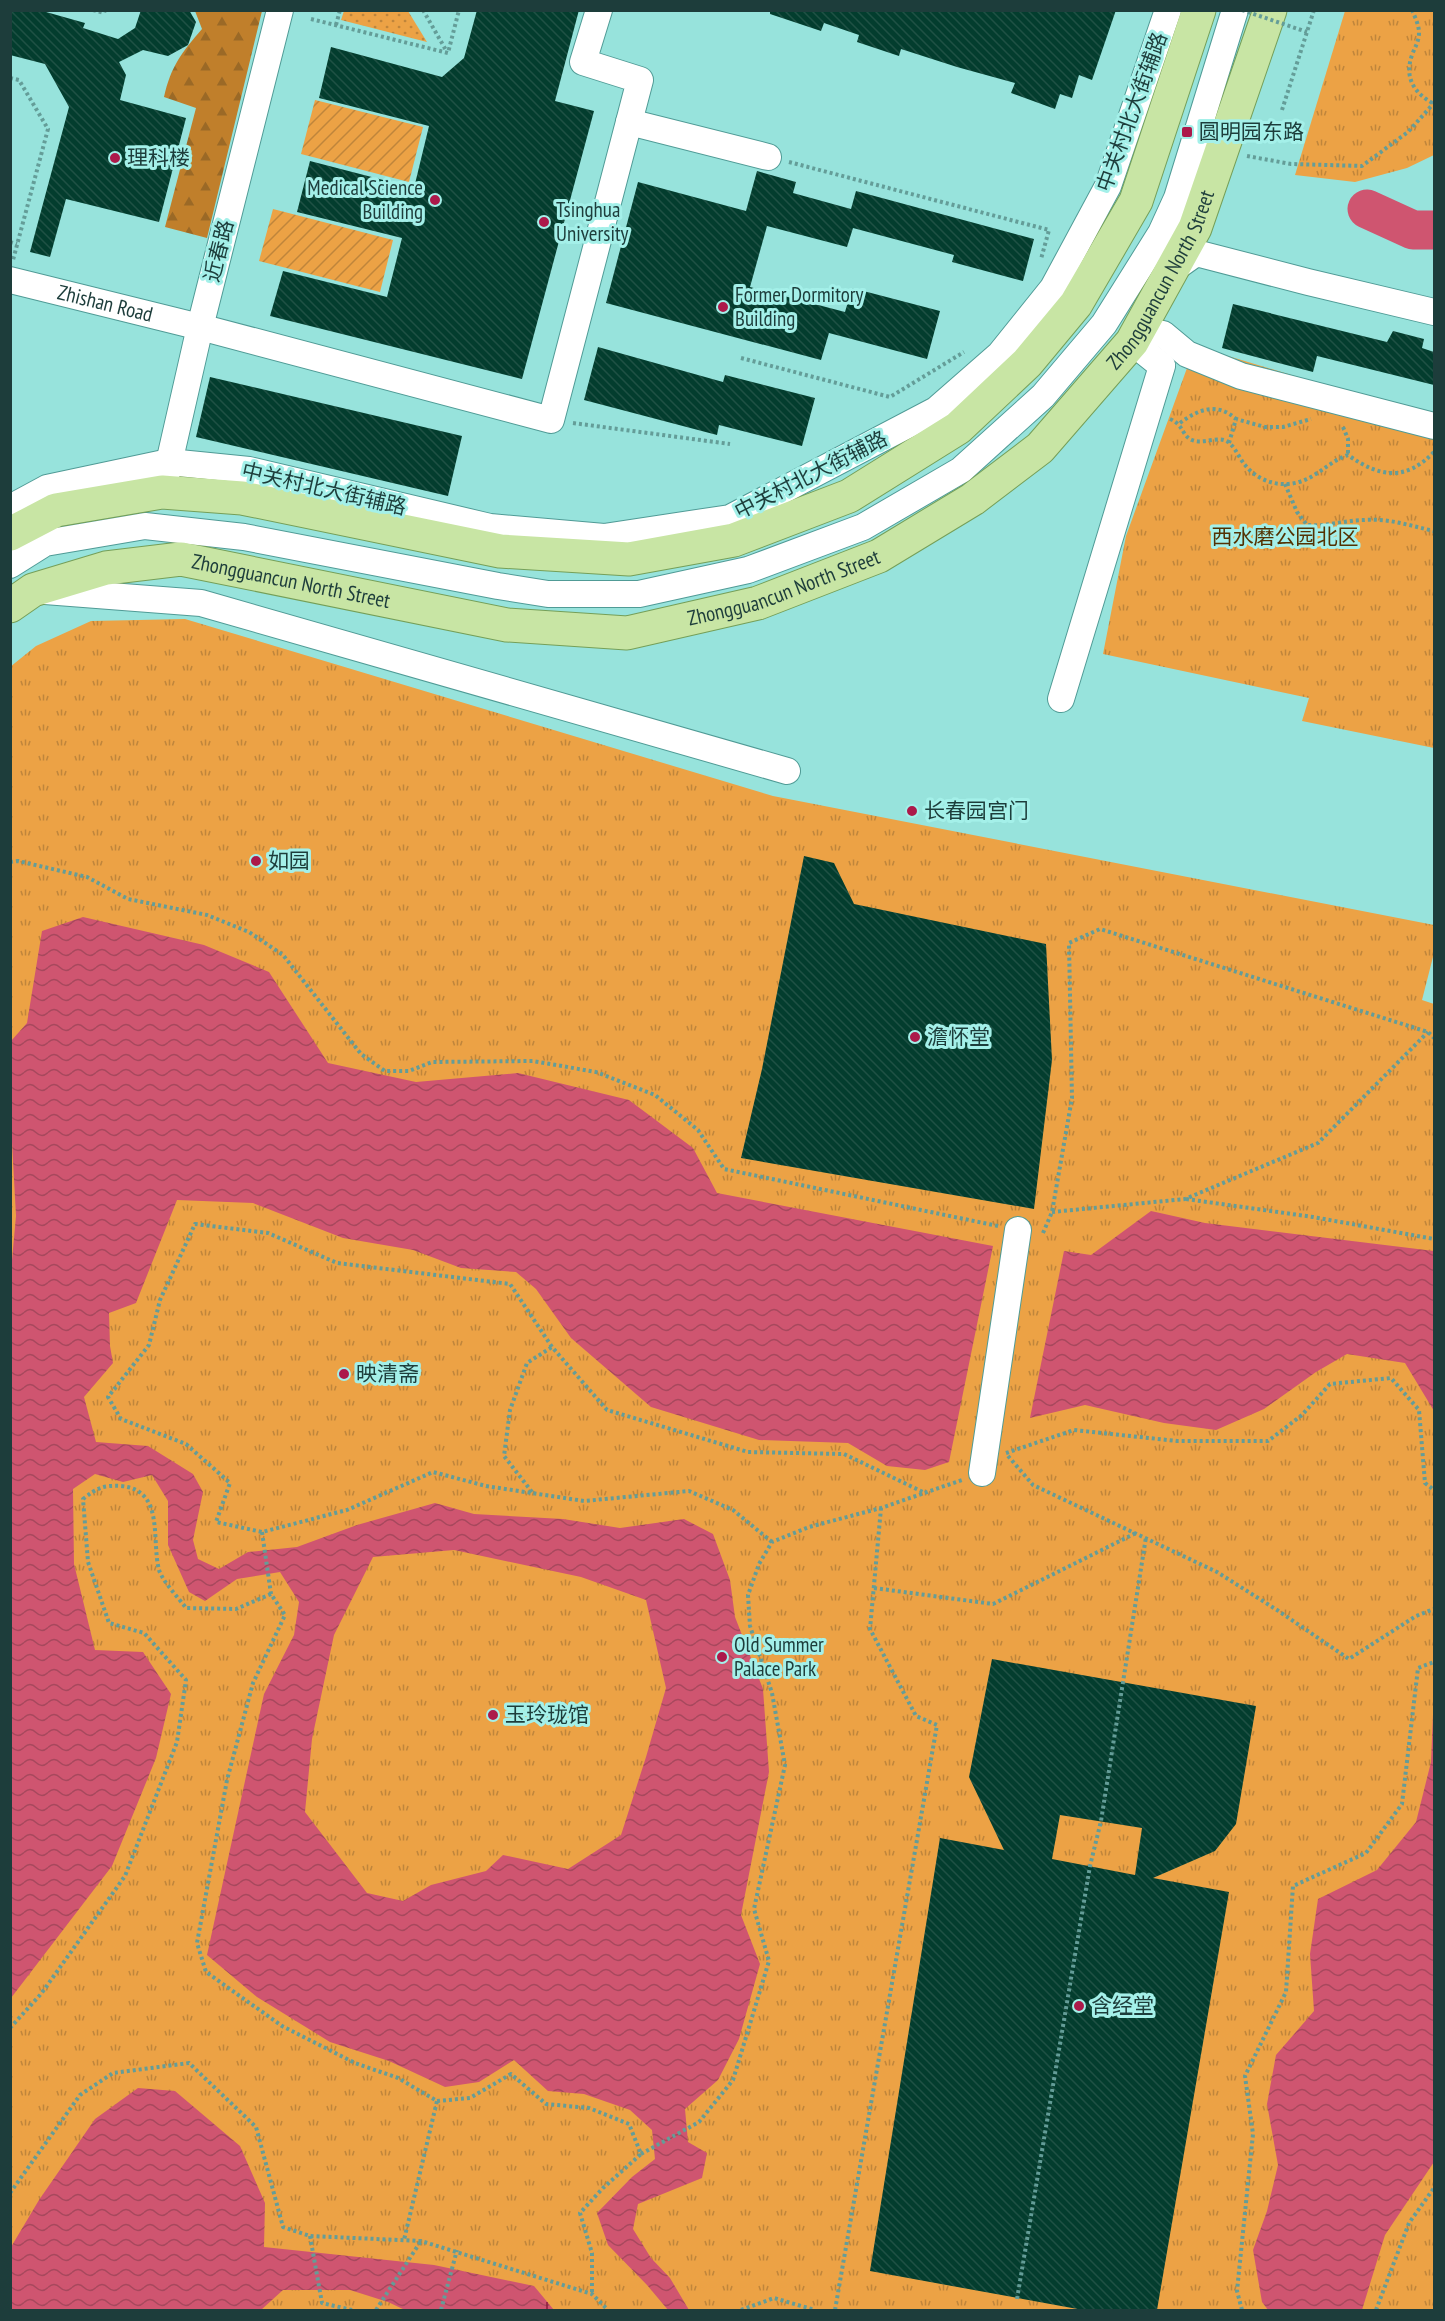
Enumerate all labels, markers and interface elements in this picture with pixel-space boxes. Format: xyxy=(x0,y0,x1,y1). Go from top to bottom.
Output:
street label: 中关村北大街辅路 xyxy=(1090,28,1173,195)
place label: 圆明园东路 xyxy=(1199,118,1304,145)
marker: 圆明园东路 xyxy=(1180,125,1194,139)
place label: 理科楼 xyxy=(127,144,190,171)
marker: 理科楼 xyxy=(108,151,122,165)
place label: Medical Science Building xyxy=(307,174,423,225)
street label: Zhongguancun North Street xyxy=(1100,186,1220,375)
marker: Medical Science Building xyxy=(428,193,442,207)
place label: Tsinghua University xyxy=(556,196,629,247)
marker: Tsinghua University xyxy=(537,215,551,229)
street label: 近春路 xyxy=(198,217,239,285)
street label: Zhishan Road xyxy=(55,278,156,328)
place label: Former Dormitory Building xyxy=(735,281,864,332)
marker: Former Dormitory Building xyxy=(716,300,730,314)
street label: 中关村北大街辅路 xyxy=(730,424,892,525)
street label: 中关村北大街辅路 xyxy=(239,456,409,521)
park label: 西水磨公园北区 xyxy=(1212,523,1359,550)
street label: Zhongguancun North Street xyxy=(685,543,884,632)
street label: Zhongguancun North Street xyxy=(190,548,393,614)
place label: 长春园宫门 xyxy=(924,797,1029,824)
marker: 长春园宫门 xyxy=(905,804,919,818)
place label: 如园 xyxy=(268,847,310,874)
marker: 如园 xyxy=(249,854,263,868)
place label: 澹怀堂 xyxy=(927,1023,990,1050)
marker: 澹怀堂 xyxy=(908,1030,922,1044)
place label: 映清斋 xyxy=(356,1360,419,1387)
marker: 映清斋 xyxy=(337,1367,351,1381)
place label: Old Summer Palace Park xyxy=(734,1631,824,1682)
marker: Old Summer Palace Park xyxy=(715,1650,729,1664)
place label: 玉玲珑馆 xyxy=(505,1701,589,1728)
marker: 玉玲珑馆 xyxy=(486,1708,500,1722)
place label: 含经堂 xyxy=(1091,1992,1154,2019)
marker: 含经堂 xyxy=(1072,1999,1086,2013)

